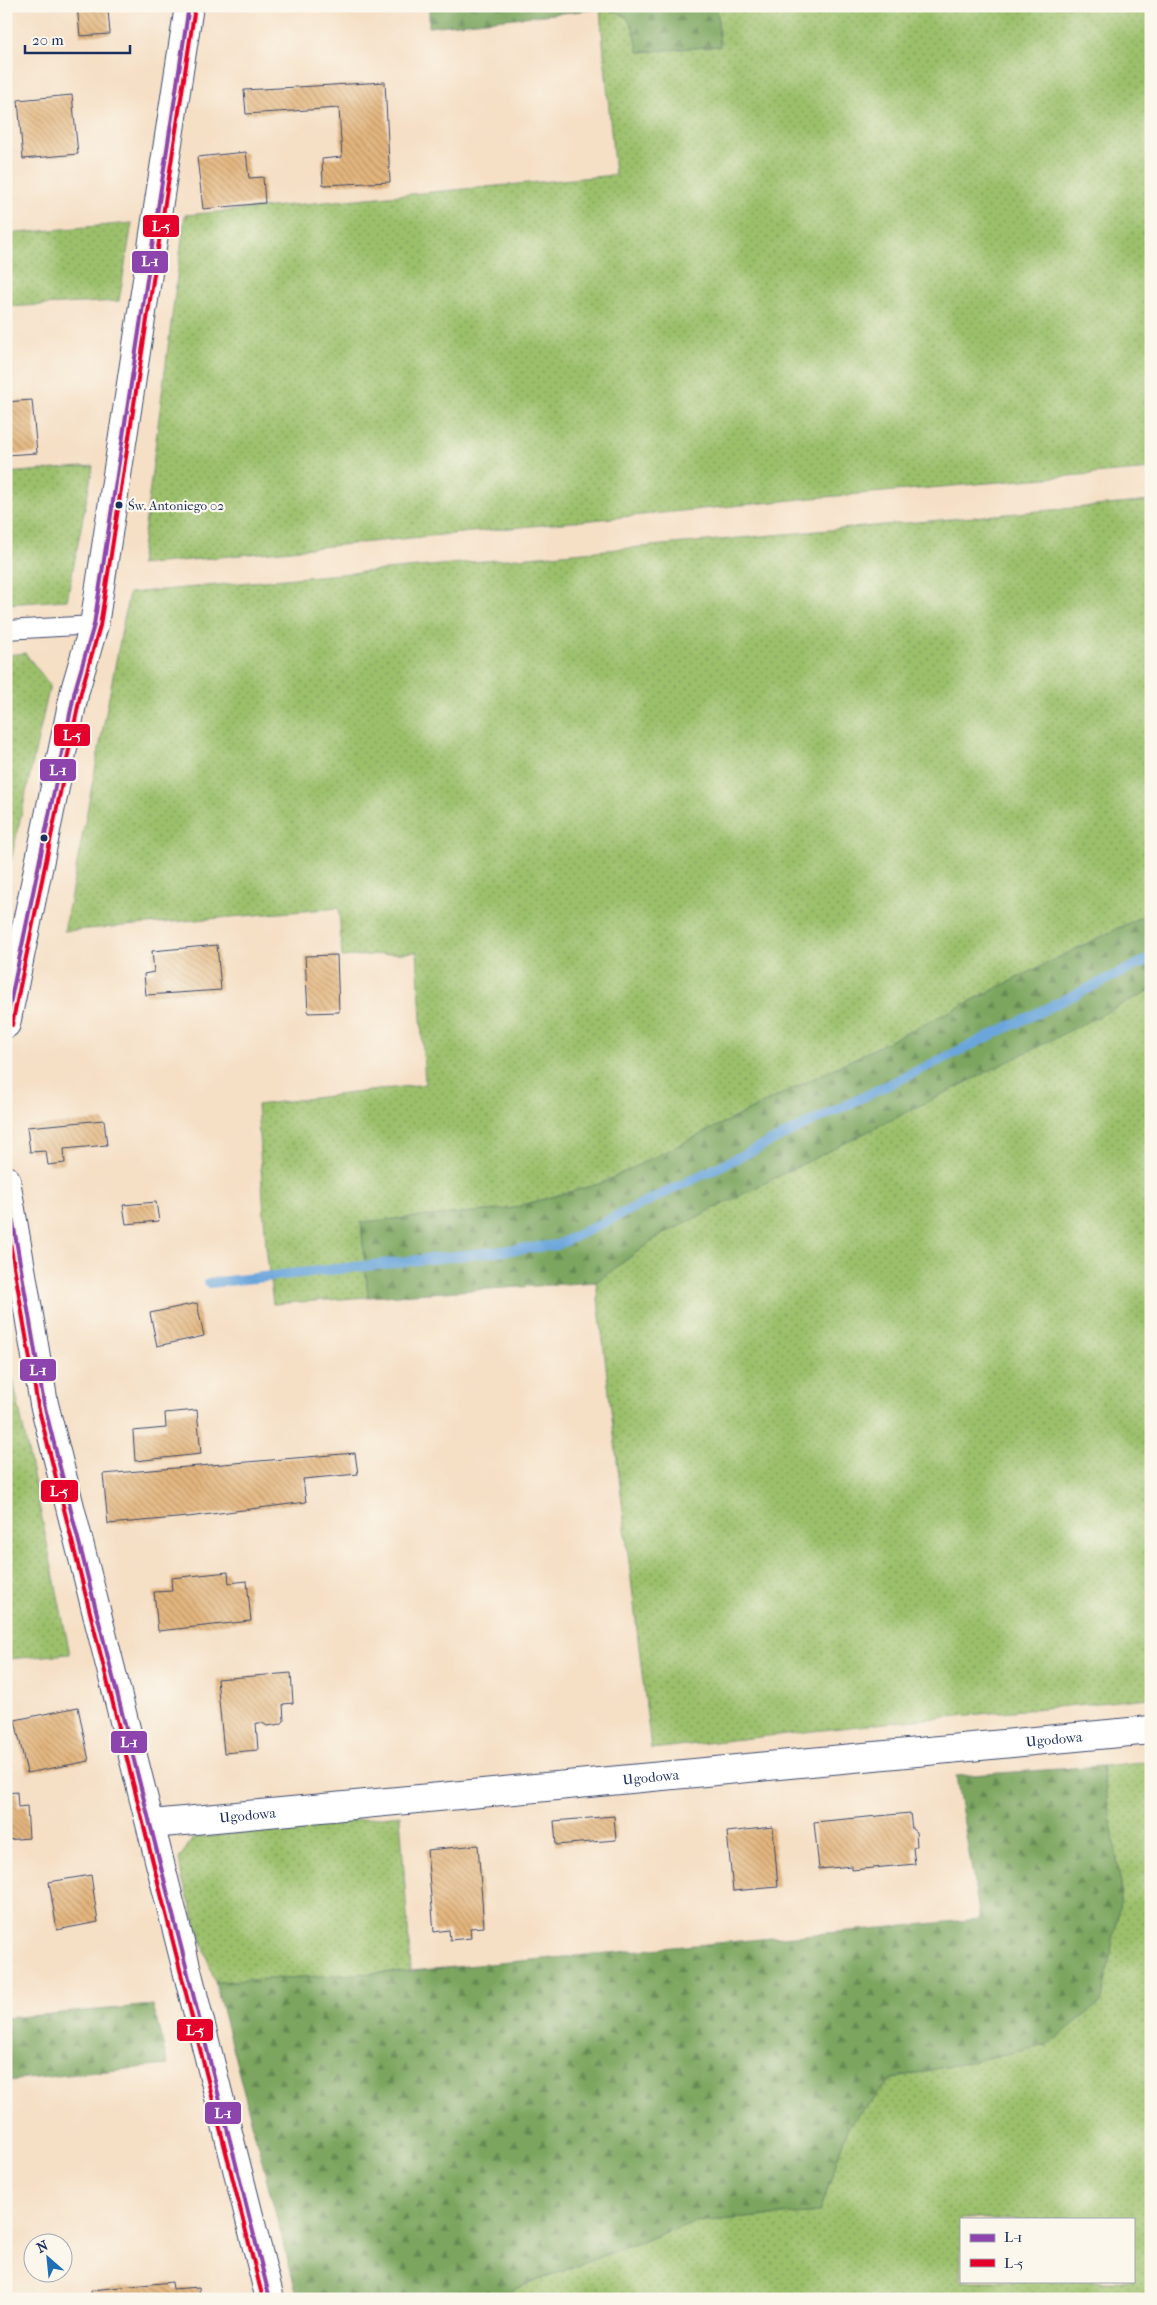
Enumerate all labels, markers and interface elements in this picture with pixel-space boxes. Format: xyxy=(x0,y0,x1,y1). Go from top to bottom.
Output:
scale bar xyxy=(25,22,130,54)
text: 20 m xyxy=(32,31,64,49)
line badge: L-5 xyxy=(142,214,180,238)
text: L-5 xyxy=(152,218,170,235)
line badge: L-1 xyxy=(131,250,169,274)
text: L-1 xyxy=(141,253,159,270)
place label: Św. Antoniego 02 xyxy=(128,498,224,513)
marker: Św. Antoniego 02 xyxy=(114,500,124,510)
line badge: L-5 xyxy=(53,723,91,747)
text: L-5 xyxy=(63,727,81,744)
line badge: L-1 xyxy=(39,758,77,782)
text: L-1 xyxy=(49,762,67,779)
unlabelled marker xyxy=(39,833,49,843)
line badge: L-1 xyxy=(19,1358,57,1382)
text: L-1 xyxy=(29,1362,47,1379)
line badge: L-5 xyxy=(40,1479,79,1503)
text: L-5 xyxy=(50,1483,68,1500)
street label: Ugodowa xyxy=(1025,1728,1084,1750)
line badge: L-1 xyxy=(110,1730,148,1754)
text: L-1 xyxy=(120,1734,138,1751)
street label: Ugodowa xyxy=(622,1766,680,1788)
street label: Ugodowa xyxy=(219,1804,277,1826)
line badge: L-5 xyxy=(176,2018,214,2042)
text: L-5 xyxy=(186,2022,204,2039)
line badge: L-1 xyxy=(204,2101,242,2125)
text: L-1 xyxy=(214,2105,232,2122)
legend xyxy=(960,2218,1134,2282)
text: L-1 xyxy=(1004,2228,1022,2246)
north arrow xyxy=(22,2232,72,2282)
text: N xyxy=(34,2237,51,2257)
text: L-5 xyxy=(1004,2254,1023,2272)

